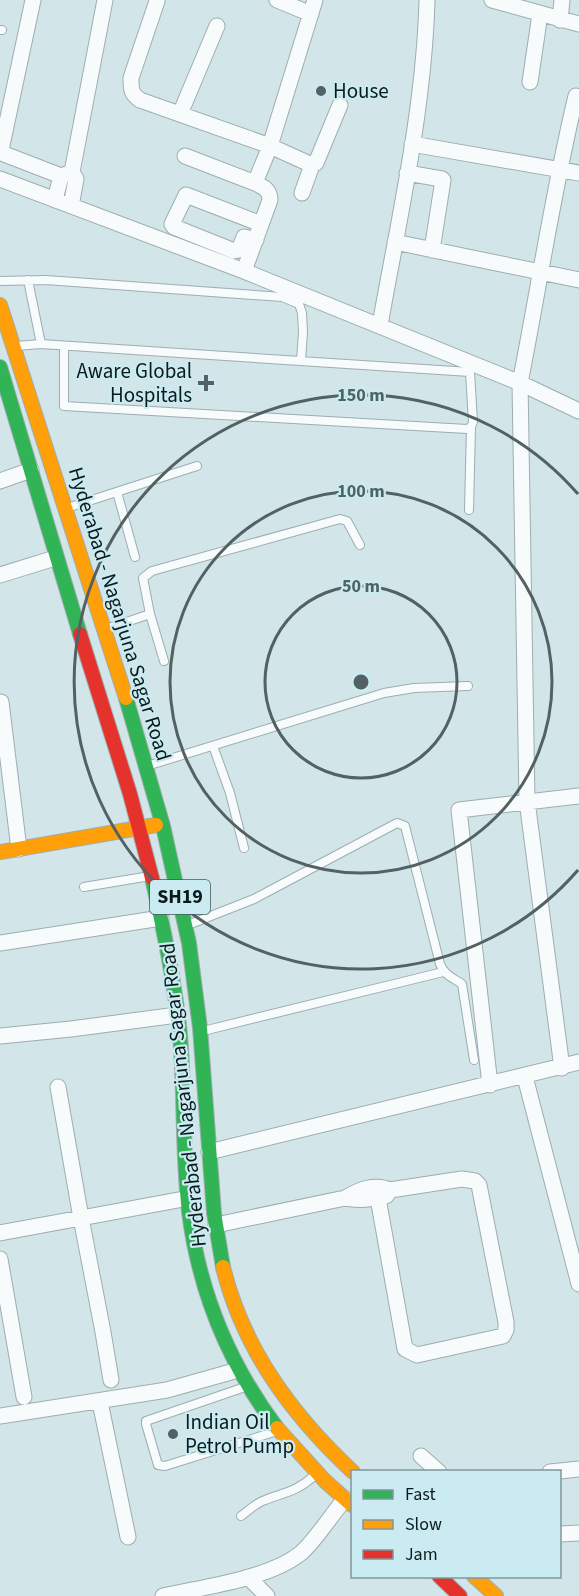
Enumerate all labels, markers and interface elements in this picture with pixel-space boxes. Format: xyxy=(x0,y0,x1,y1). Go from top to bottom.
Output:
place label: House xyxy=(333,76,389,106)
marker: House xyxy=(314,84,328,98)
place label: Aware Global Hospitals xyxy=(77,356,192,410)
marker: Aware Global Hospitals xyxy=(197,374,215,392)
text: 150 m xyxy=(337,383,385,408)
street label: Hyderabad - Nagarjuna Sagar Road xyxy=(61,463,179,765)
text: 100 m xyxy=(337,479,385,504)
text: 50 m xyxy=(342,574,380,599)
centre of rings xyxy=(351,672,371,692)
road number: SH19 xyxy=(150,880,210,914)
street label: Hyderabad - Nagarjuna Sagar Road xyxy=(152,941,214,1249)
place label: Indian Oil Petrol Pump xyxy=(185,1407,294,1461)
marker: Indian Oil Petrol Pump xyxy=(166,1427,180,1441)
legend xyxy=(351,1470,561,1578)
text: Fast xyxy=(405,1482,436,1507)
text: Slow xyxy=(405,1512,442,1537)
text: Jam xyxy=(405,1542,438,1567)

